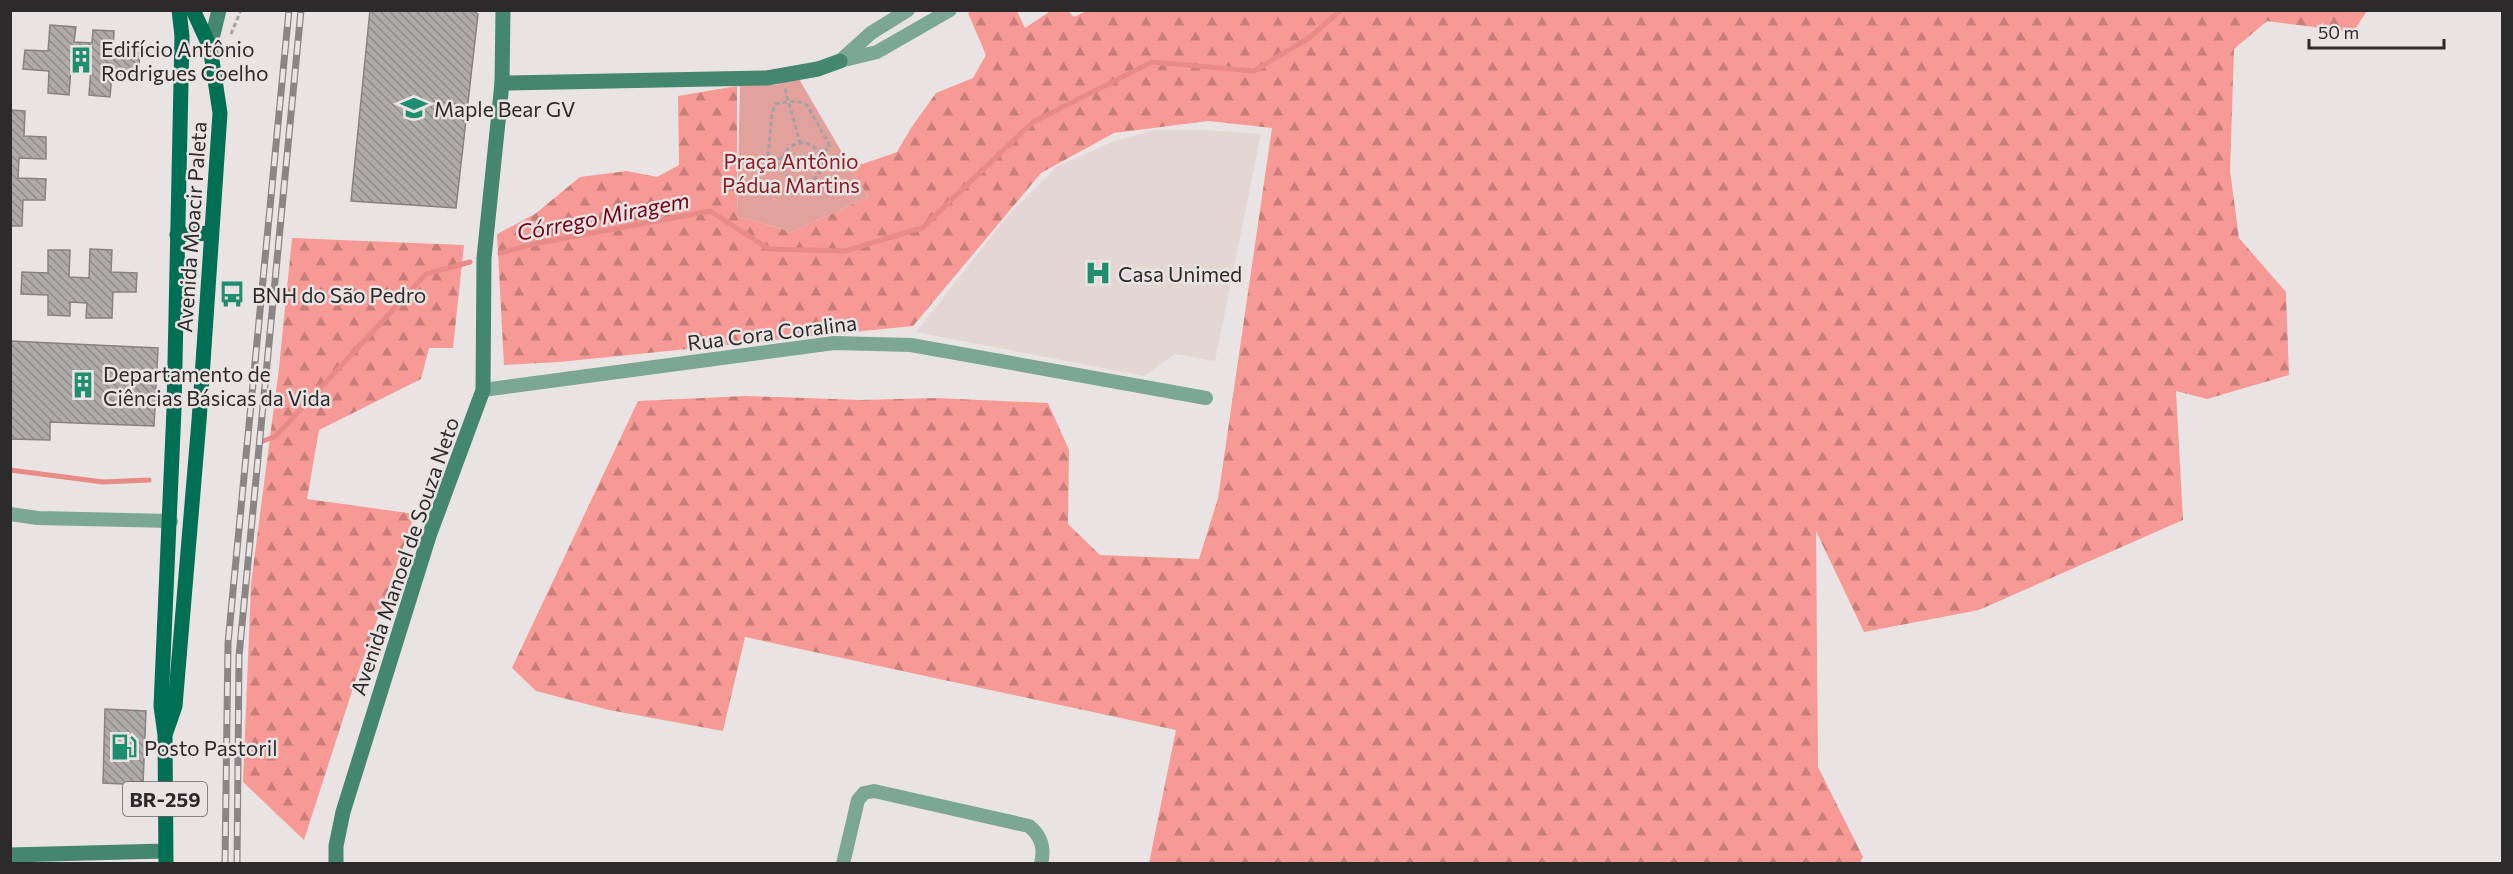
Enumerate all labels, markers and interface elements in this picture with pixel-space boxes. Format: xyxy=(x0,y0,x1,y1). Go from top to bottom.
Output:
scale bar xyxy=(2309,12,2444,50)
text: 50 m xyxy=(2318,21,2359,43)
place label: Edifício Antônio Rodrigues Coelho xyxy=(101,36,269,85)
building icon: Edifício Antônio Rodrigues Coelho xyxy=(66,45,96,75)
school or university icon: Maple Bear GV xyxy=(399,93,429,123)
place label: Maple Bear GV xyxy=(434,96,576,121)
street label: Avenida Moacir Paleta xyxy=(171,121,211,333)
park label: Praça Antônio Pádua Martins xyxy=(722,148,860,197)
water label: Córrego Miragem xyxy=(514,186,692,246)
hospital icon: Casa Unimed xyxy=(1083,258,1113,288)
place label: Casa Unimed xyxy=(1118,261,1242,286)
bus stop icon: BNH do São Pedro xyxy=(217,279,247,309)
place label: BNH do São Pedro xyxy=(252,282,426,307)
street label: Rua Cora Coralina xyxy=(686,309,858,355)
place label: Departamento de Ciências Básicas da Vida xyxy=(103,361,331,410)
building icon: Departamento de Ciências Básicas da Vida xyxy=(68,370,98,400)
street label: Avenida Manoel de Souza Neto xyxy=(345,414,463,698)
fuel station icon: Posto Pastoril xyxy=(109,732,139,762)
place label: Posto Pastoril xyxy=(144,735,277,760)
road number: BR-259 xyxy=(123,782,207,816)

